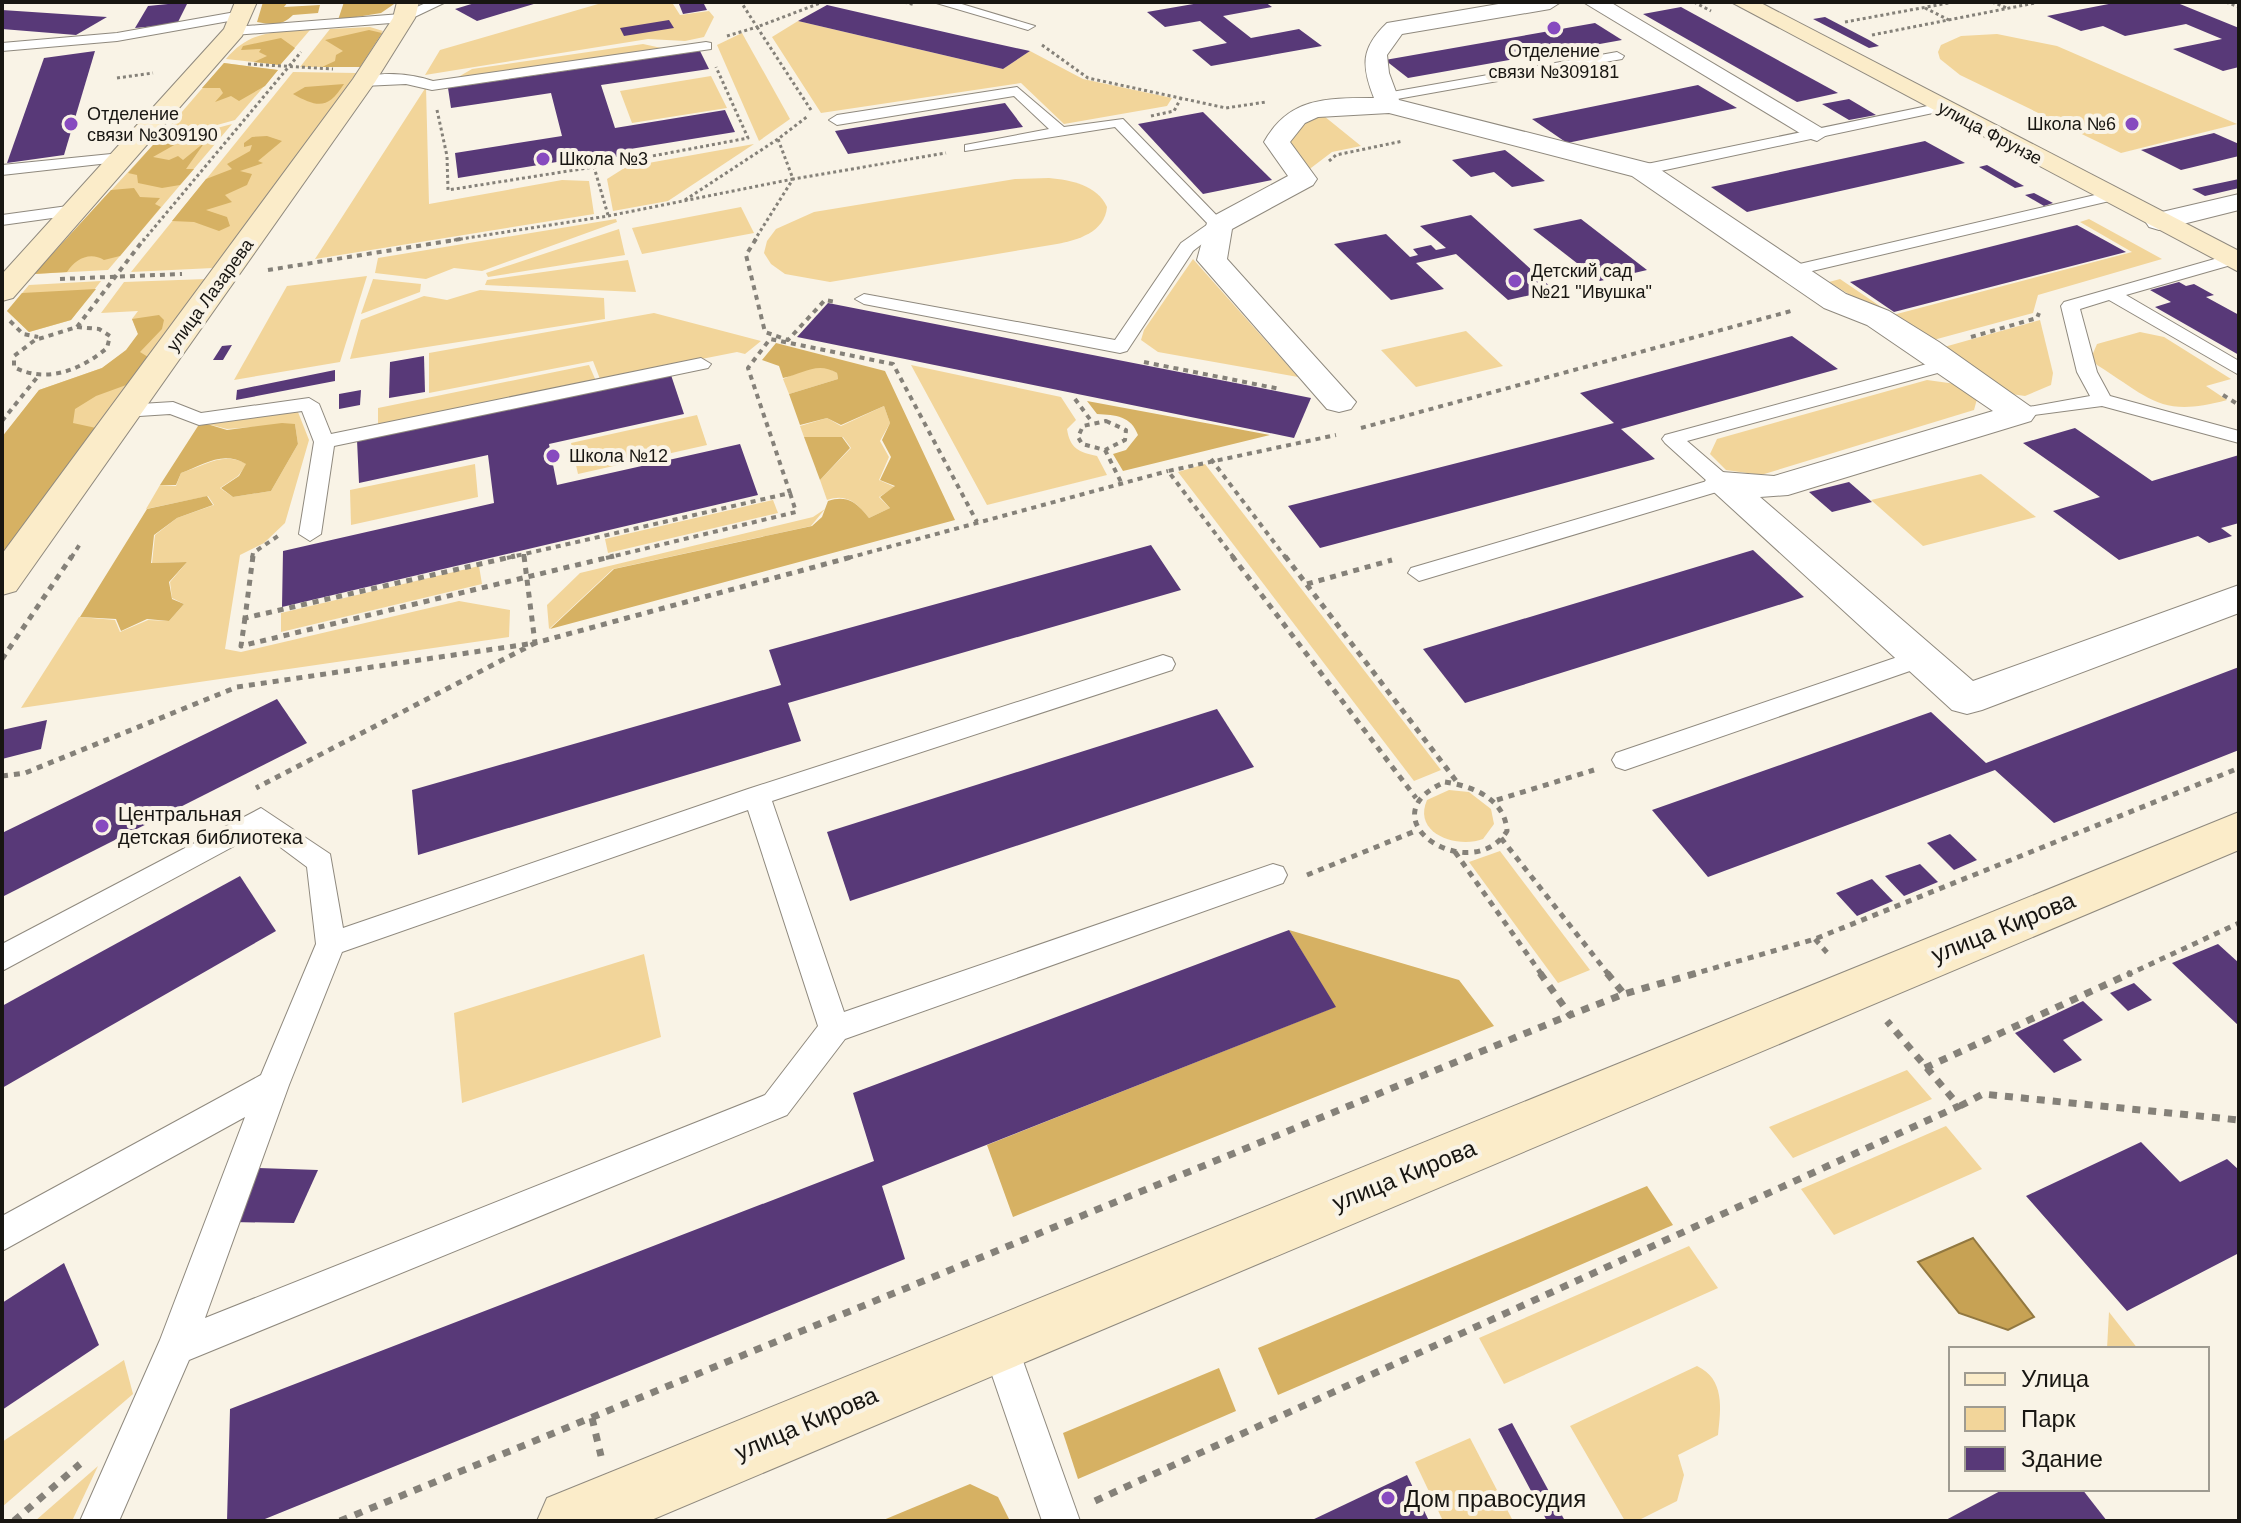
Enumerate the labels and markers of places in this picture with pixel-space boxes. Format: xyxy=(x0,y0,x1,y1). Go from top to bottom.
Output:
marker: Отделение связи №309181 xyxy=(1545,19,1563,37)
place label: Отделение связи №309181 xyxy=(1489,41,1619,82)
place label: Отделение связи №309190 xyxy=(87,104,218,145)
place label: Школа №6 xyxy=(2027,114,2116,134)
marker: Отделение связи №309190 xyxy=(62,115,80,133)
marker: Школа №6 xyxy=(2123,115,2141,133)
place label: Школа №3 xyxy=(559,149,648,169)
marker: Школа №3 xyxy=(534,150,552,168)
place label: Детский сад №21 "Ивушка" xyxy=(1531,261,1652,302)
marker: Детский сад №21 "Ивушка" xyxy=(1506,272,1524,290)
place label: Школа №12 xyxy=(569,446,668,466)
marker: Школа №12 xyxy=(544,447,562,465)
place label: Центральная детская библиотека xyxy=(118,803,304,848)
marker: Центральная детская библиотека xyxy=(93,817,111,835)
place label: Дом правосудия xyxy=(1404,1485,1586,1512)
marker: Дом правосудия xyxy=(1379,1489,1397,1507)

